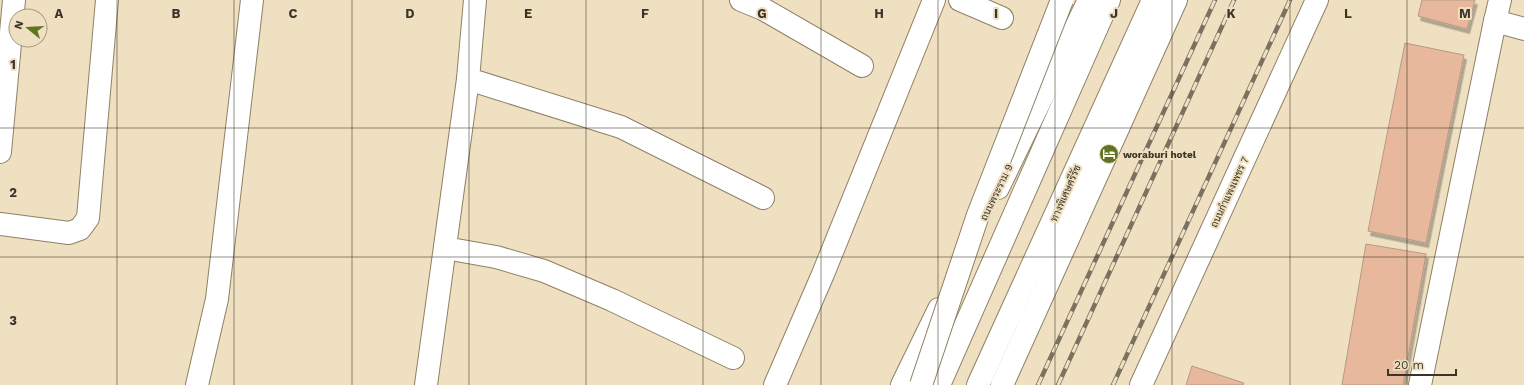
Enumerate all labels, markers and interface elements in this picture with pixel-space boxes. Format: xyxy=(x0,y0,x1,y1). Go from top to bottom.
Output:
text: A xyxy=(55,6,64,21)
text: B xyxy=(172,6,181,21)
text: C xyxy=(289,6,298,21)
text: D xyxy=(405,6,415,21)
text: E xyxy=(524,6,532,21)
text: F xyxy=(641,6,649,21)
text: G xyxy=(757,6,767,21)
text: H xyxy=(874,6,884,21)
text: I xyxy=(994,6,998,21)
text: J xyxy=(1110,6,1118,21)
text: K xyxy=(1226,6,1236,21)
text: L xyxy=(1344,6,1352,21)
text: M xyxy=(1459,6,1471,21)
north arrow xyxy=(8,8,48,48)
text: N xyxy=(12,19,26,31)
text: 1 xyxy=(10,57,16,72)
hotel icon: woraburi hotel xyxy=(1098,143,1120,165)
place label: woraburi hotel xyxy=(1123,149,1197,160)
street label: ถนนกำแพงเพชร 7 xyxy=(1207,154,1251,229)
street label: ถนนพระราม 9 xyxy=(978,162,1015,222)
street label: ทางพิเศษศรีรัช xyxy=(1047,163,1083,223)
text: 2 xyxy=(9,185,17,200)
text: 3 xyxy=(9,313,17,328)
scale bar xyxy=(1388,351,1456,377)
text: 20 m xyxy=(1394,358,1424,372)

